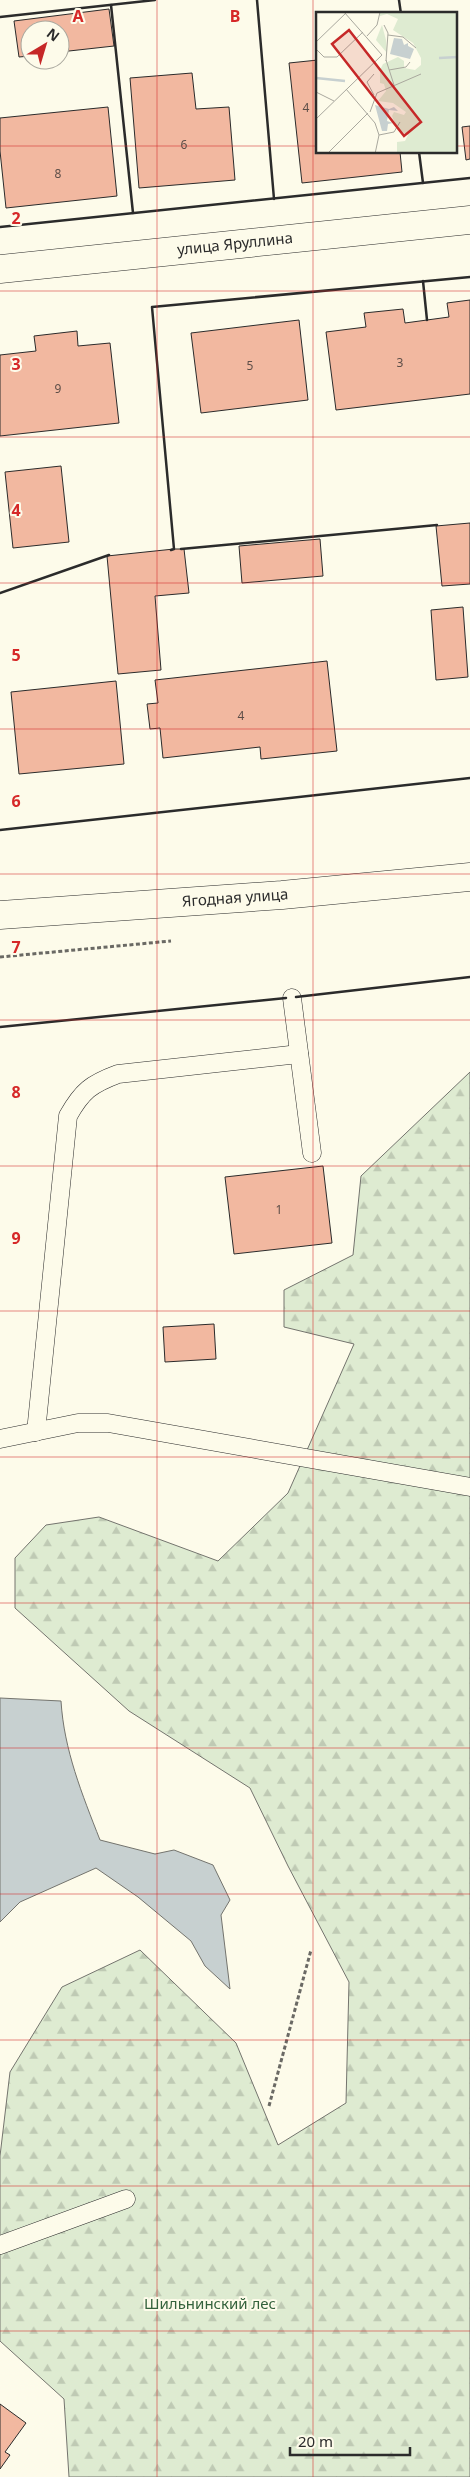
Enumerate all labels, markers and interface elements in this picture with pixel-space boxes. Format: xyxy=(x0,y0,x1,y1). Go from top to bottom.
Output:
text: A xyxy=(72,5,84,27)
text: B xyxy=(230,5,240,27)
inset map xyxy=(316,12,458,154)
north arrow xyxy=(20,20,70,70)
text: N xyxy=(43,23,64,45)
house number: 4 xyxy=(303,99,310,116)
house number: 6 xyxy=(181,136,188,153)
house number: 8 xyxy=(55,165,62,182)
text: 2 xyxy=(11,207,21,229)
street label: улица Яруллина xyxy=(176,227,294,259)
text: 3 xyxy=(11,353,21,375)
house number: 3 xyxy=(397,354,404,371)
house number: 5 xyxy=(247,357,254,374)
house number: 9 xyxy=(55,380,62,397)
text: 4 xyxy=(11,499,21,521)
text: 5 xyxy=(11,644,21,666)
house number: 4 xyxy=(238,707,245,724)
text: 6 xyxy=(11,790,21,812)
street label: Ягодная улица xyxy=(181,883,289,911)
text: 7 xyxy=(11,936,21,958)
text: 8 xyxy=(11,1081,21,1103)
house number: 1 xyxy=(276,1201,282,1218)
text: 9 xyxy=(11,1227,21,1249)
park label: Шильнинский лес xyxy=(144,2293,276,2313)
scale bar xyxy=(290,2424,410,2456)
text: 20 m xyxy=(298,2431,333,2451)

